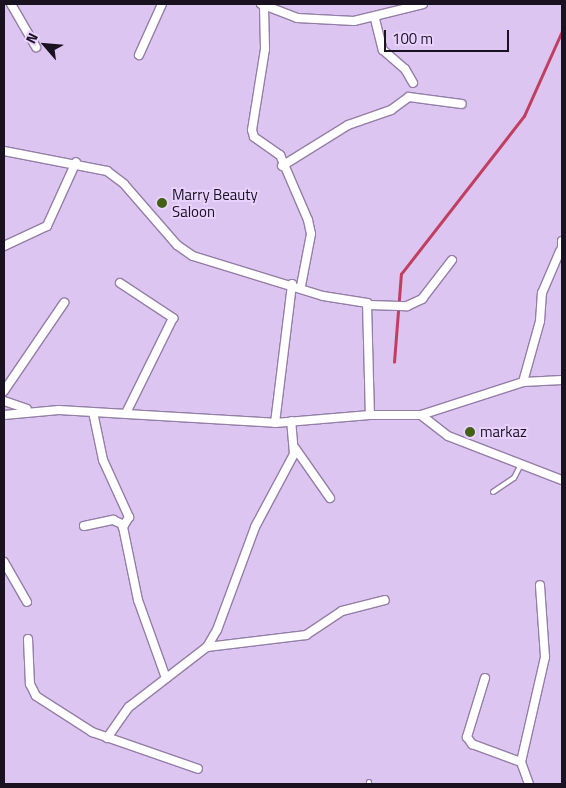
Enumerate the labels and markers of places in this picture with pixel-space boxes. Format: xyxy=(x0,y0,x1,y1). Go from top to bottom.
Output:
place label: Marry Beauty Saloon xyxy=(172,185,258,220)
marker: Marry Beauty Saloon xyxy=(156,197,168,209)
place label: markaz xyxy=(480,423,527,441)
marker: markaz xyxy=(464,426,476,438)

